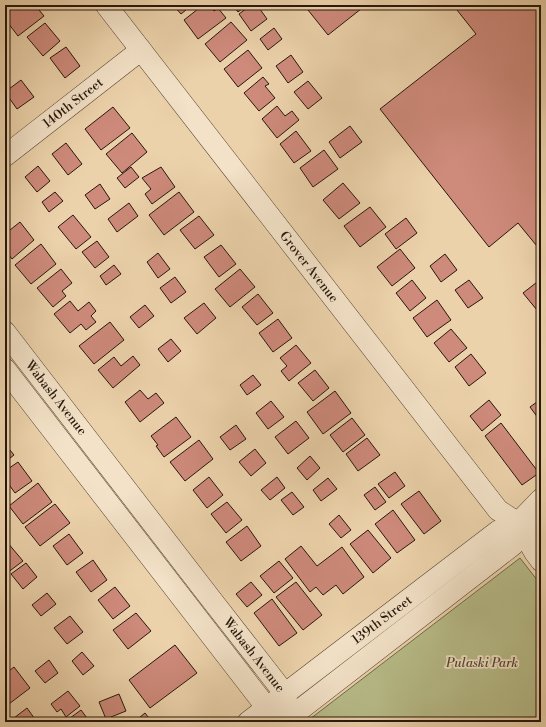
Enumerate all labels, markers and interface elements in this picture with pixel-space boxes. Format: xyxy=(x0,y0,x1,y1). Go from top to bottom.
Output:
street label: 140th Street xyxy=(40,74,107,131)
street label: Grover Avenue xyxy=(276,228,342,306)
street label: Wabash Avenue xyxy=(21,357,90,439)
street label: 139th Street xyxy=(349,592,416,648)
street label: Wabash Avenue xyxy=(219,614,288,696)
park label: Pulaski Park xyxy=(445,655,518,671)

